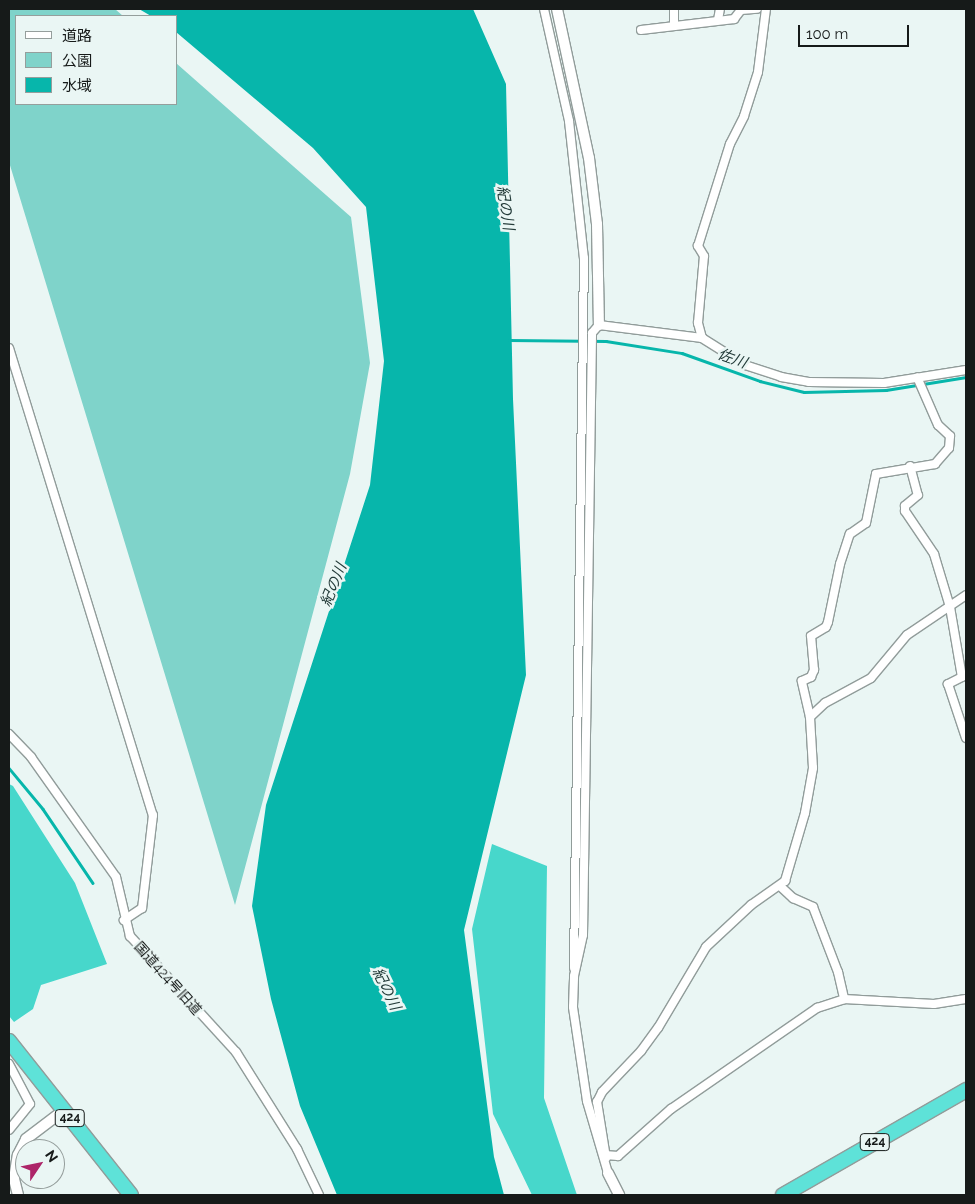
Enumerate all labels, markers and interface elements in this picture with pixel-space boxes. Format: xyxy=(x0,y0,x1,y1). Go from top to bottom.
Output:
legend xyxy=(15,15,178,105)
scale bar xyxy=(800,15,911,47)
text: 100 m xyxy=(806,25,848,43)
text: 道路 xyxy=(62,27,92,45)
text: 公園 xyxy=(62,52,92,70)
text: 水域 xyxy=(62,77,92,95)
water label: 紀の川 xyxy=(493,184,517,232)
water label: 佐川 xyxy=(715,345,749,373)
water label: 紀の川 xyxy=(317,561,351,609)
street label: 国道424号旧道 xyxy=(131,938,205,1018)
water label: 紀の川 xyxy=(368,965,404,1013)
road number: 424 xyxy=(54,1108,86,1128)
road number: 424 xyxy=(859,1132,891,1152)
north arrow xyxy=(15,1139,65,1189)
text: N xyxy=(42,1147,61,1165)

